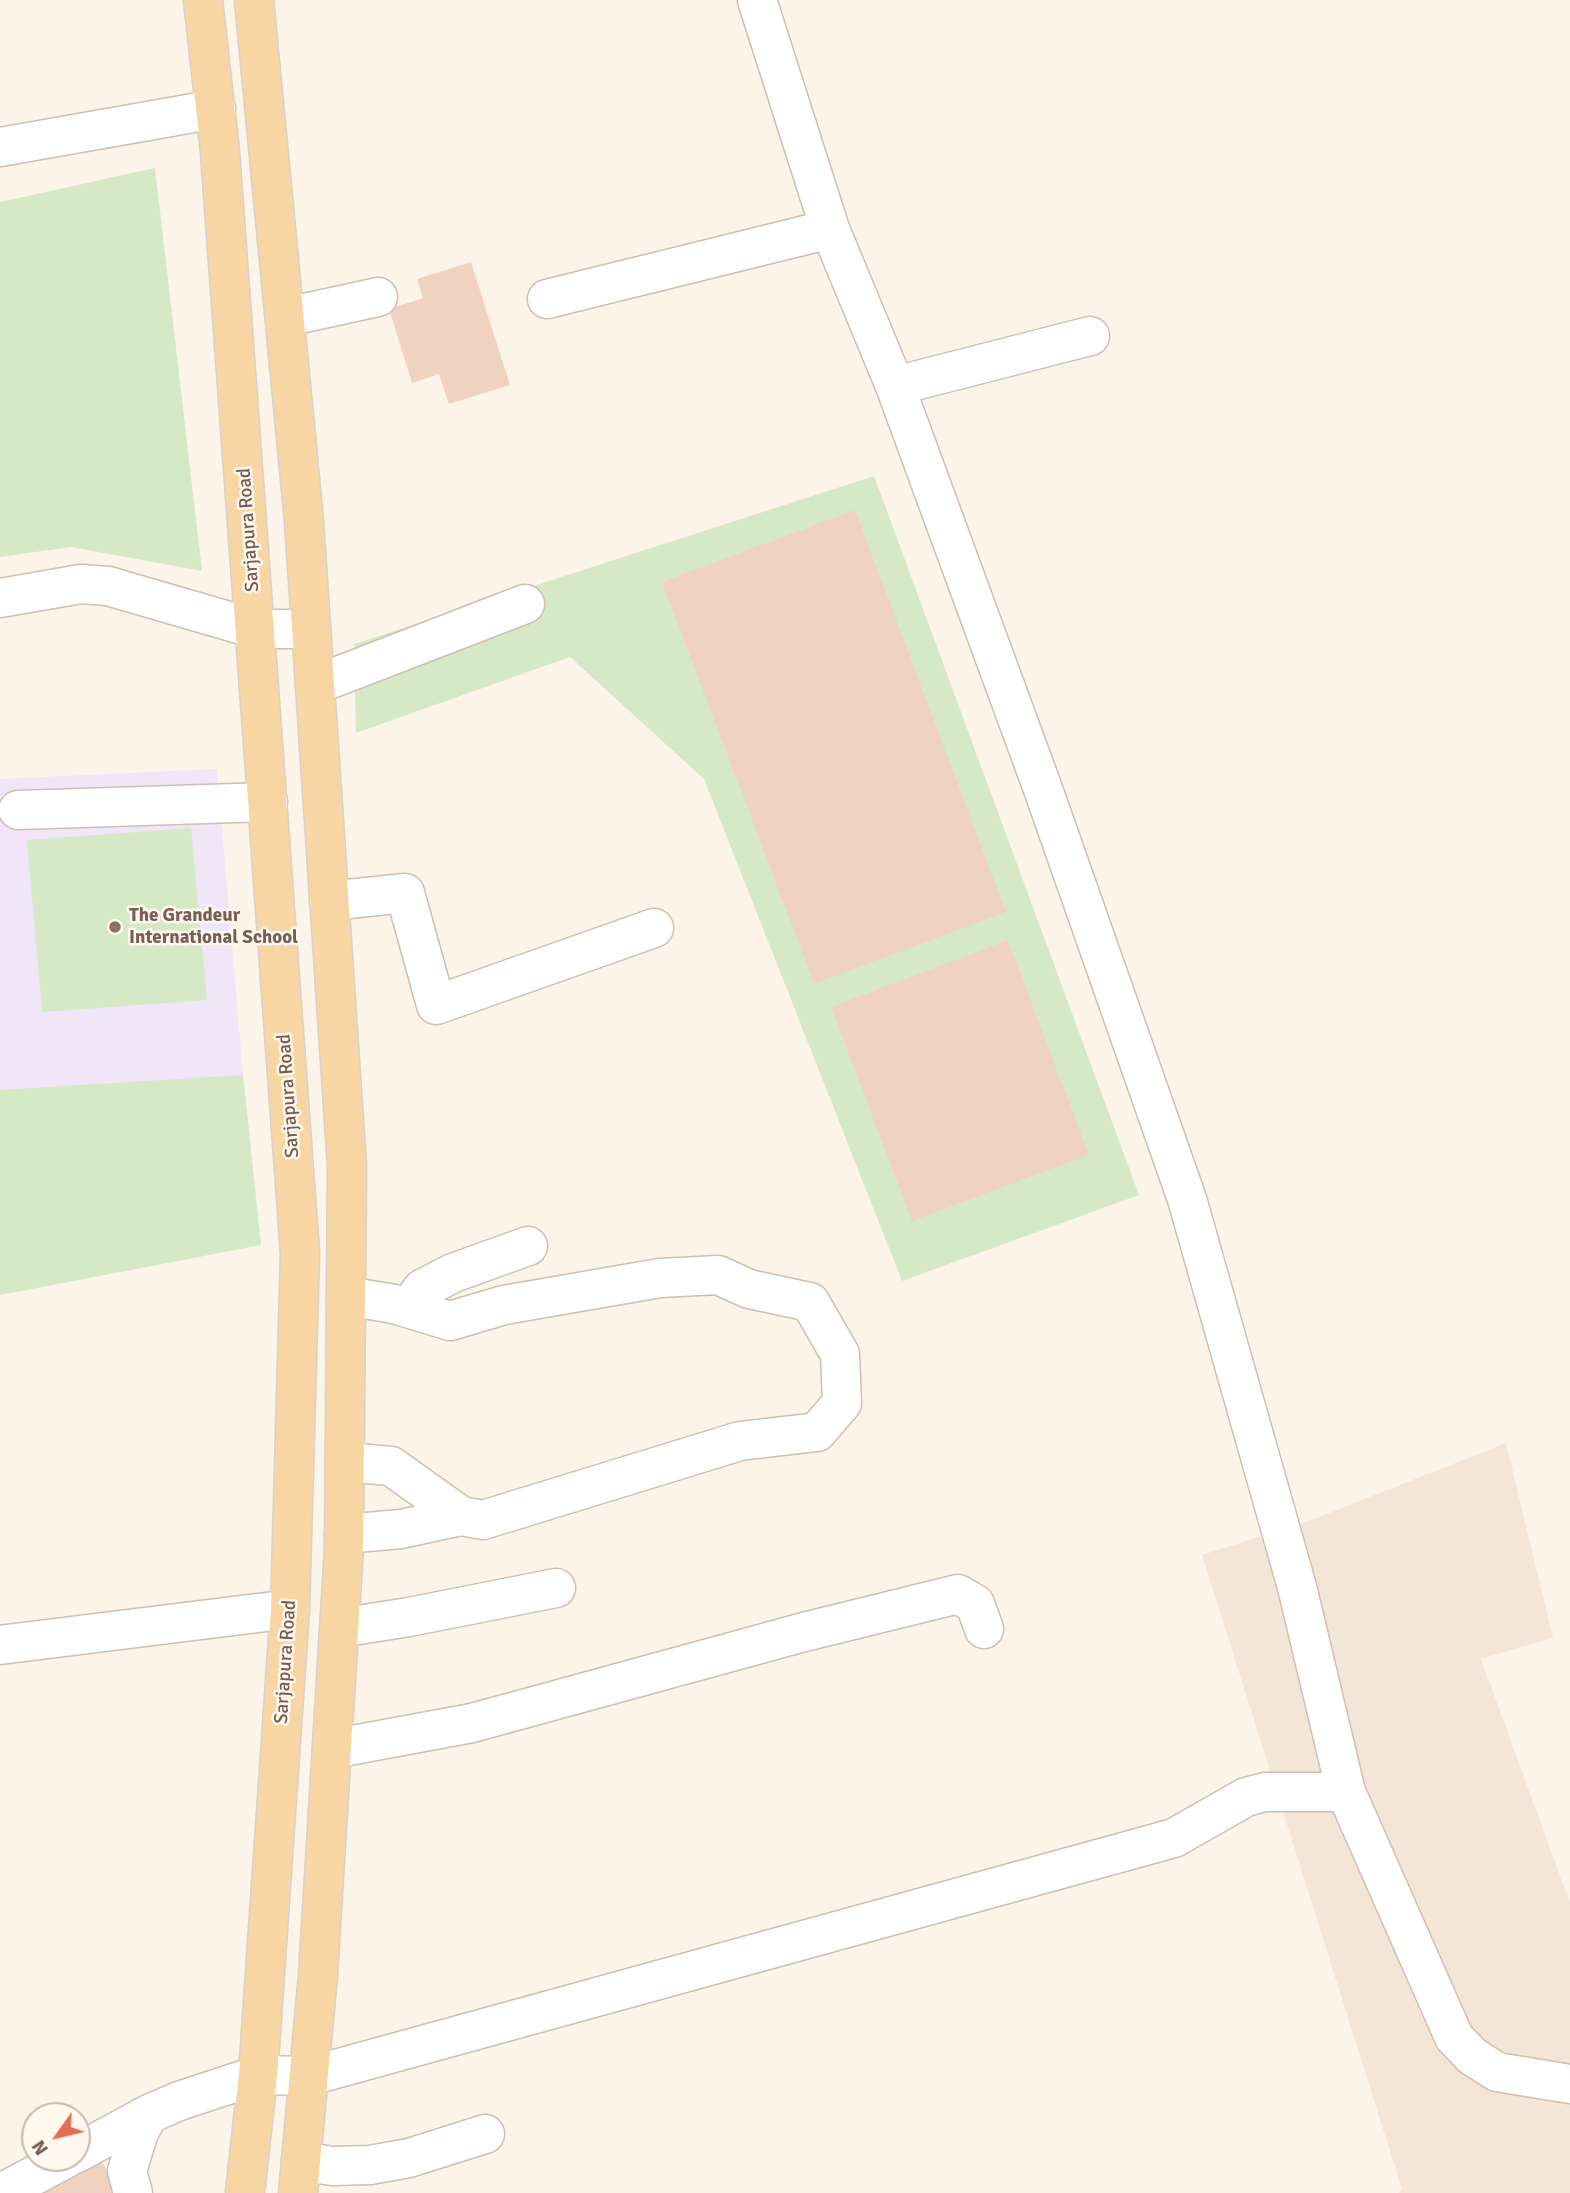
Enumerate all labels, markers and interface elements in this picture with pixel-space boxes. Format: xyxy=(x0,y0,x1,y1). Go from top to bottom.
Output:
street label: Sarjapura Road xyxy=(233,467,265,593)
place label: The Grandeur International School xyxy=(129,905,298,949)
marker: The Grandeur International School xyxy=(107,919,123,935)
street label: Sarjapura Road xyxy=(273,1033,305,1159)
street label: Sarjapura Road xyxy=(270,1599,302,1725)
north arrow xyxy=(21,2102,91,2172)
text: N xyxy=(27,2135,54,2160)

